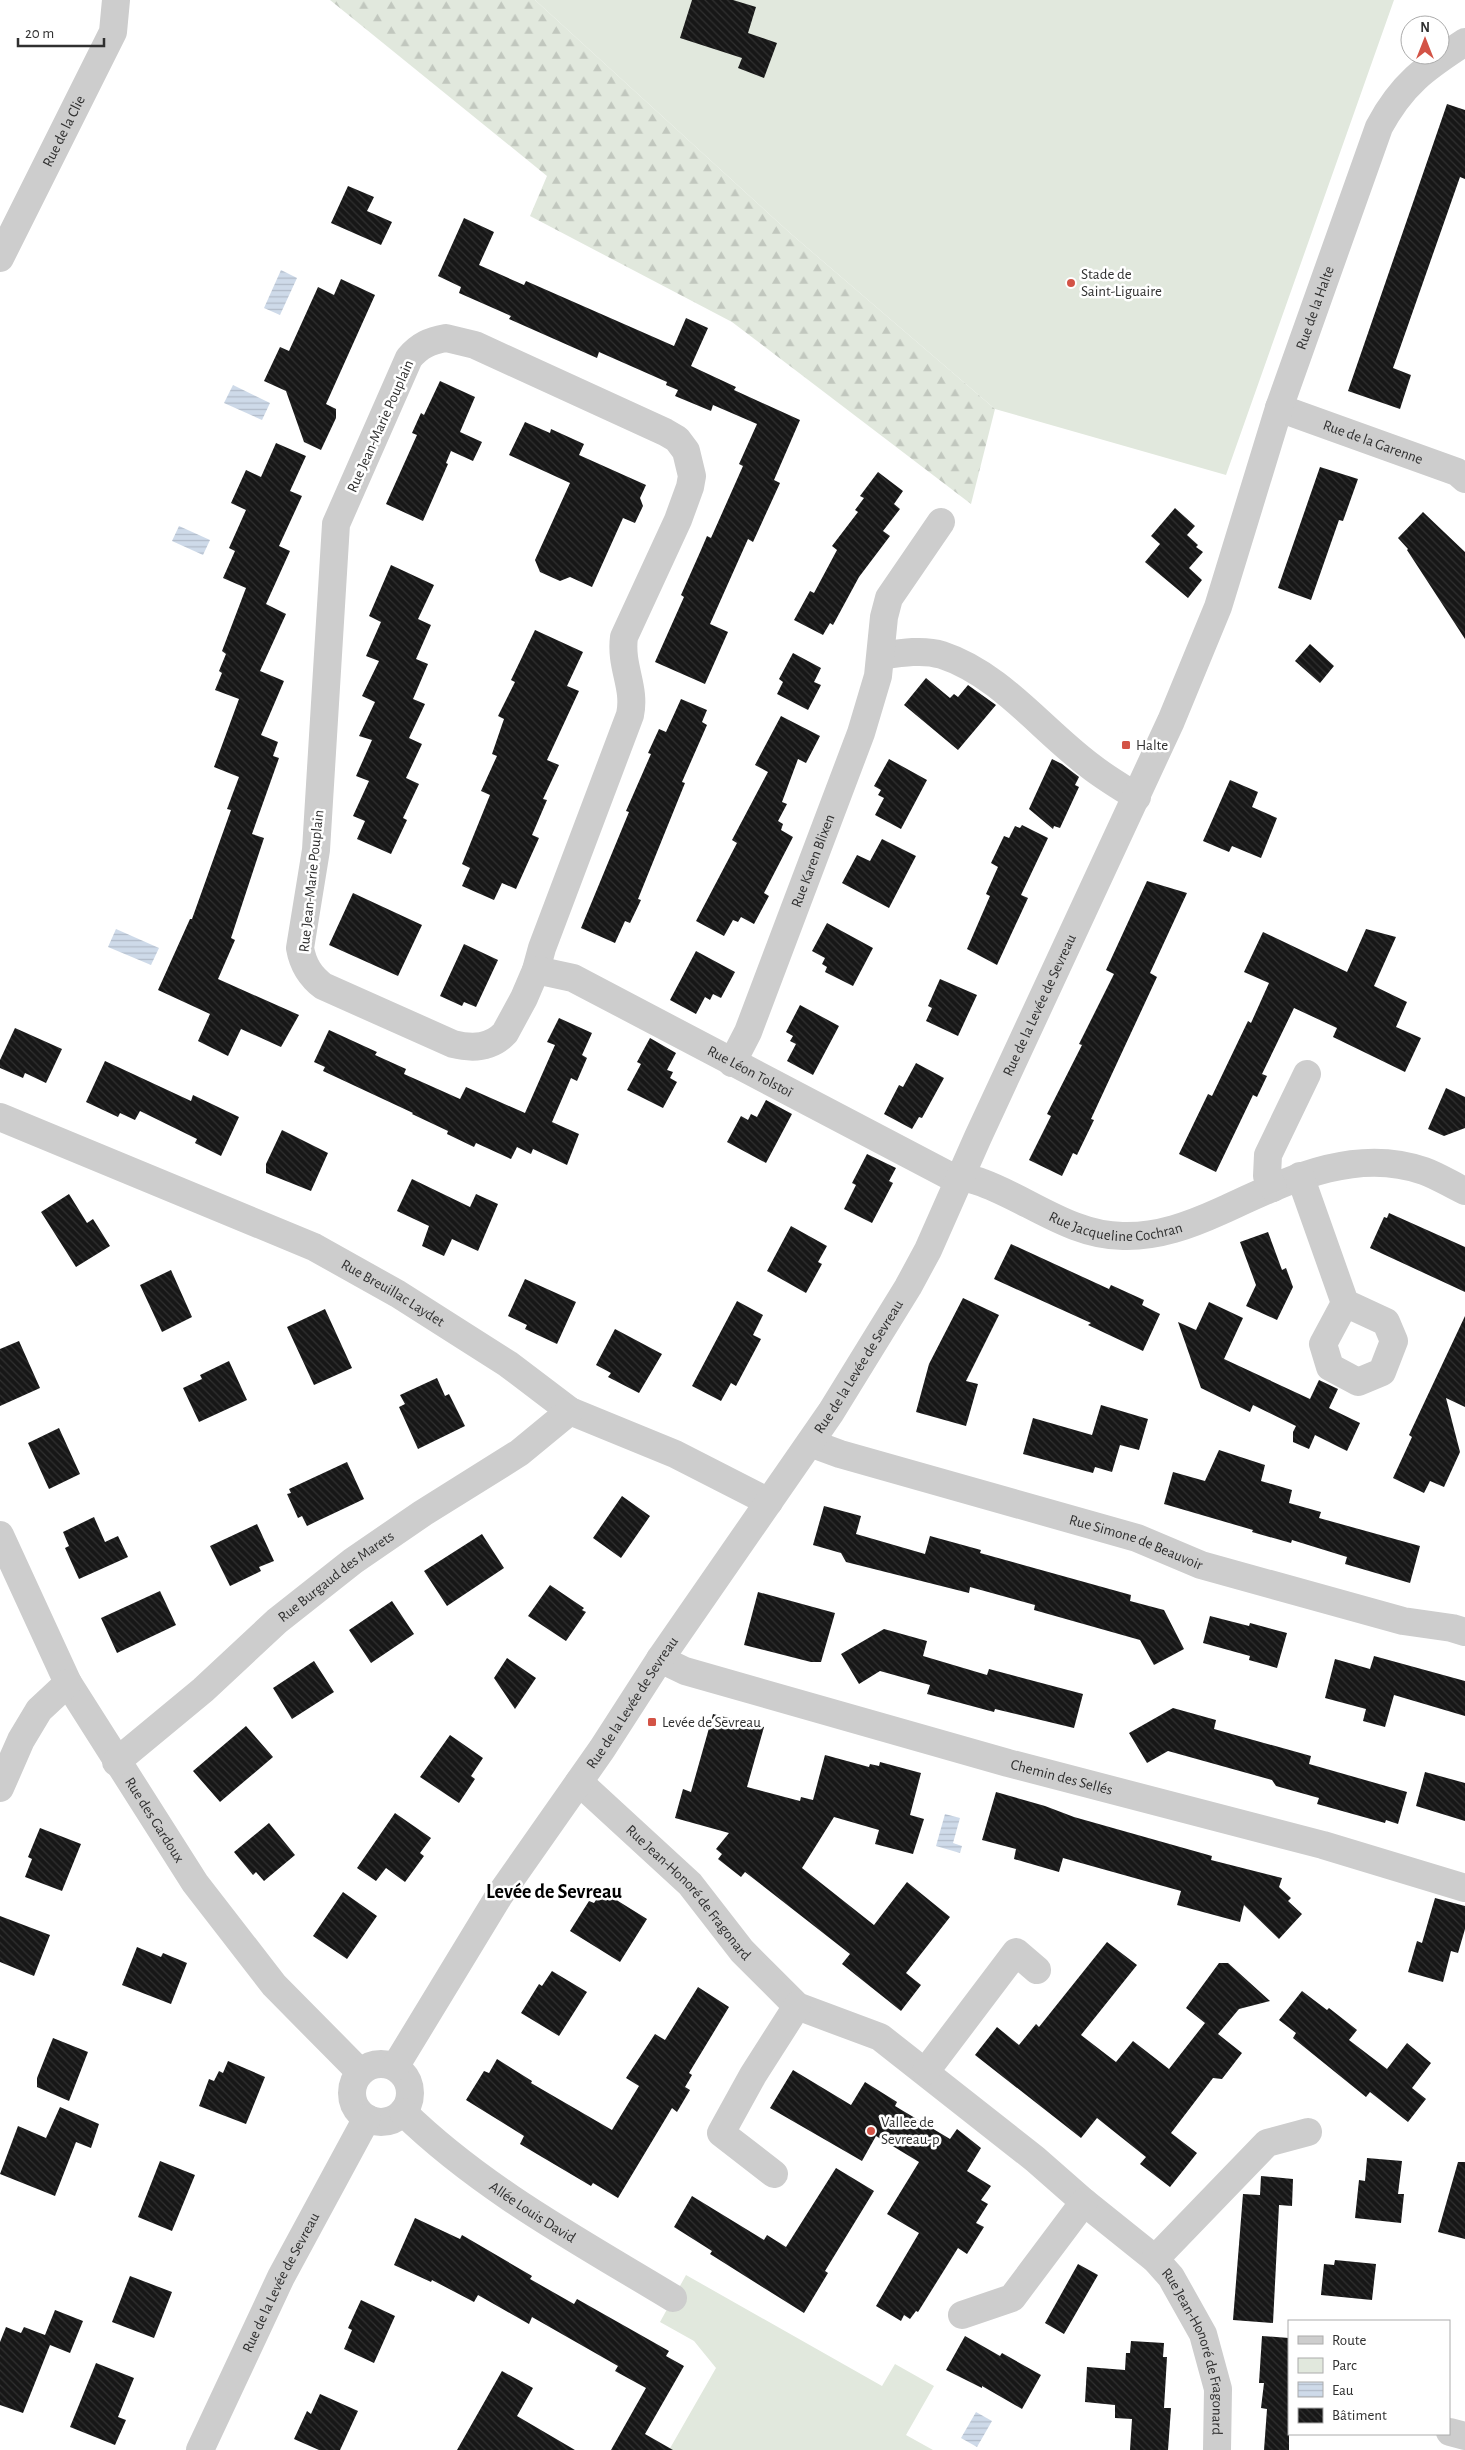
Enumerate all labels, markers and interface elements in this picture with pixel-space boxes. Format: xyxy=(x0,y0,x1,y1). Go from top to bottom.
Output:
scale bar xyxy=(18,15,104,47)
north arrow xyxy=(1400,15,1450,65)
text: N xyxy=(1420,21,1430,35)
text: 20 m xyxy=(25,26,54,41)
street label: Rue de la Clie xyxy=(40,93,88,169)
street label: Rue de la Halte xyxy=(1293,264,1337,352)
place label: Stade de Saint-Liguaire xyxy=(1081,267,1162,299)
marker: Stade de Saint-Liguaire xyxy=(1065,277,1077,289)
street label: Rue Jean-Marie Pouplain xyxy=(344,358,416,495)
street label: Rue de la Garenne xyxy=(1321,417,1425,467)
place label: Halte xyxy=(1136,738,1168,753)
marker: Halte xyxy=(1120,739,1132,751)
street label: Rue Jean-Marie Pouplain xyxy=(297,809,326,953)
street label: Rue Karen Blixen xyxy=(789,812,838,910)
street label: Rue de la Levée de Sevreau xyxy=(1000,932,1079,1078)
street label: Rue Léon Tolstoï xyxy=(705,1043,795,1100)
street label: Rue Jacqueline Cochran xyxy=(1047,1209,1184,1244)
street label: Rue Breuillac Laydet xyxy=(338,1257,447,1330)
street label: Rue de la Levée de Sevreau xyxy=(811,1297,906,1437)
street label: Rue Simone de Beauvoir xyxy=(1068,1512,1205,1573)
street label: Rue Burgaud des Marets xyxy=(275,1528,397,1625)
street label: Rue de la Levée de Sevreau xyxy=(584,1634,681,1771)
place label: Levée de Sevreau xyxy=(662,1715,761,1730)
marker: Levée de Sevreau xyxy=(646,1716,658,1728)
street label: Chemin des Sellés xyxy=(1009,1757,1114,1798)
street label: Rue des Gardoux xyxy=(122,1775,187,1866)
street label: Rue Jean-Honoré de Fragonard xyxy=(623,1822,754,1963)
district label: Levée de Sevreau xyxy=(486,1882,623,1902)
place label: Vallee de Sevreau-p xyxy=(881,2115,940,2147)
marker: Vallee de Sevreau-p xyxy=(865,2125,877,2137)
street label: Allée Louis David xyxy=(487,2179,578,2246)
street label: Rue de la Levée de Sevreau xyxy=(240,2210,323,2355)
street label: Rue Jean-Honoré de Fragonard xyxy=(1159,2265,1225,2435)
legend xyxy=(1288,2320,1450,2435)
text: Route xyxy=(1332,2333,1366,2348)
text: Parc xyxy=(1332,2358,1357,2373)
text: Eau xyxy=(1332,2383,1354,2398)
text: Bâtiment xyxy=(1332,2408,1387,2423)

